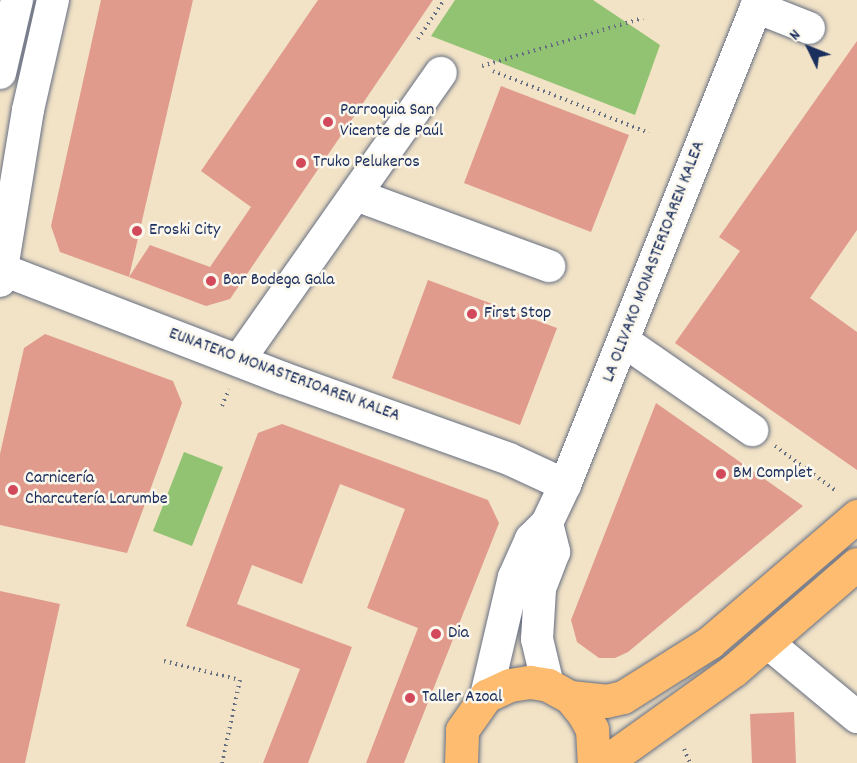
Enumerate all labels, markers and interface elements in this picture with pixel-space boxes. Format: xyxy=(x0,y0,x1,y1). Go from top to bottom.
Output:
north arrow xyxy=(779,18,839,78)
text: N xyxy=(784,25,807,46)
place label: Parroquia San Vicente de Paúl xyxy=(340,101,443,144)
marker: Parroquia San Vicente de Paúl xyxy=(321,115,335,129)
street label: LA OLIVAKO MONASTERIOAREN KALEA xyxy=(599,138,711,386)
place label: Truko Pelukeros xyxy=(313,152,420,174)
marker: Truko Pelukeros xyxy=(294,156,308,170)
place label: Eroski City xyxy=(149,220,220,242)
marker: Eroski City xyxy=(130,224,144,238)
place label: Bar Bodega Gala xyxy=(223,270,334,292)
marker: Bar Bodega Gala xyxy=(204,274,218,288)
place label: First Stop xyxy=(484,303,551,325)
marker: First Stop xyxy=(465,307,479,321)
street label: EUNATEKO MONASTERIOAREN KALEA xyxy=(165,324,403,428)
place label: BM Complet xyxy=(733,463,813,485)
marker: BM Complet xyxy=(714,467,728,481)
place label: Carnicería Charcutería Larumbe xyxy=(25,469,168,512)
marker: Carnicería Charcutería Larumbe xyxy=(6,483,20,497)
place label: Dia xyxy=(448,623,469,645)
marker: Dia xyxy=(429,627,443,641)
place label: Taller Azoal xyxy=(422,687,502,709)
marker: Taller Azoal xyxy=(403,691,417,705)

